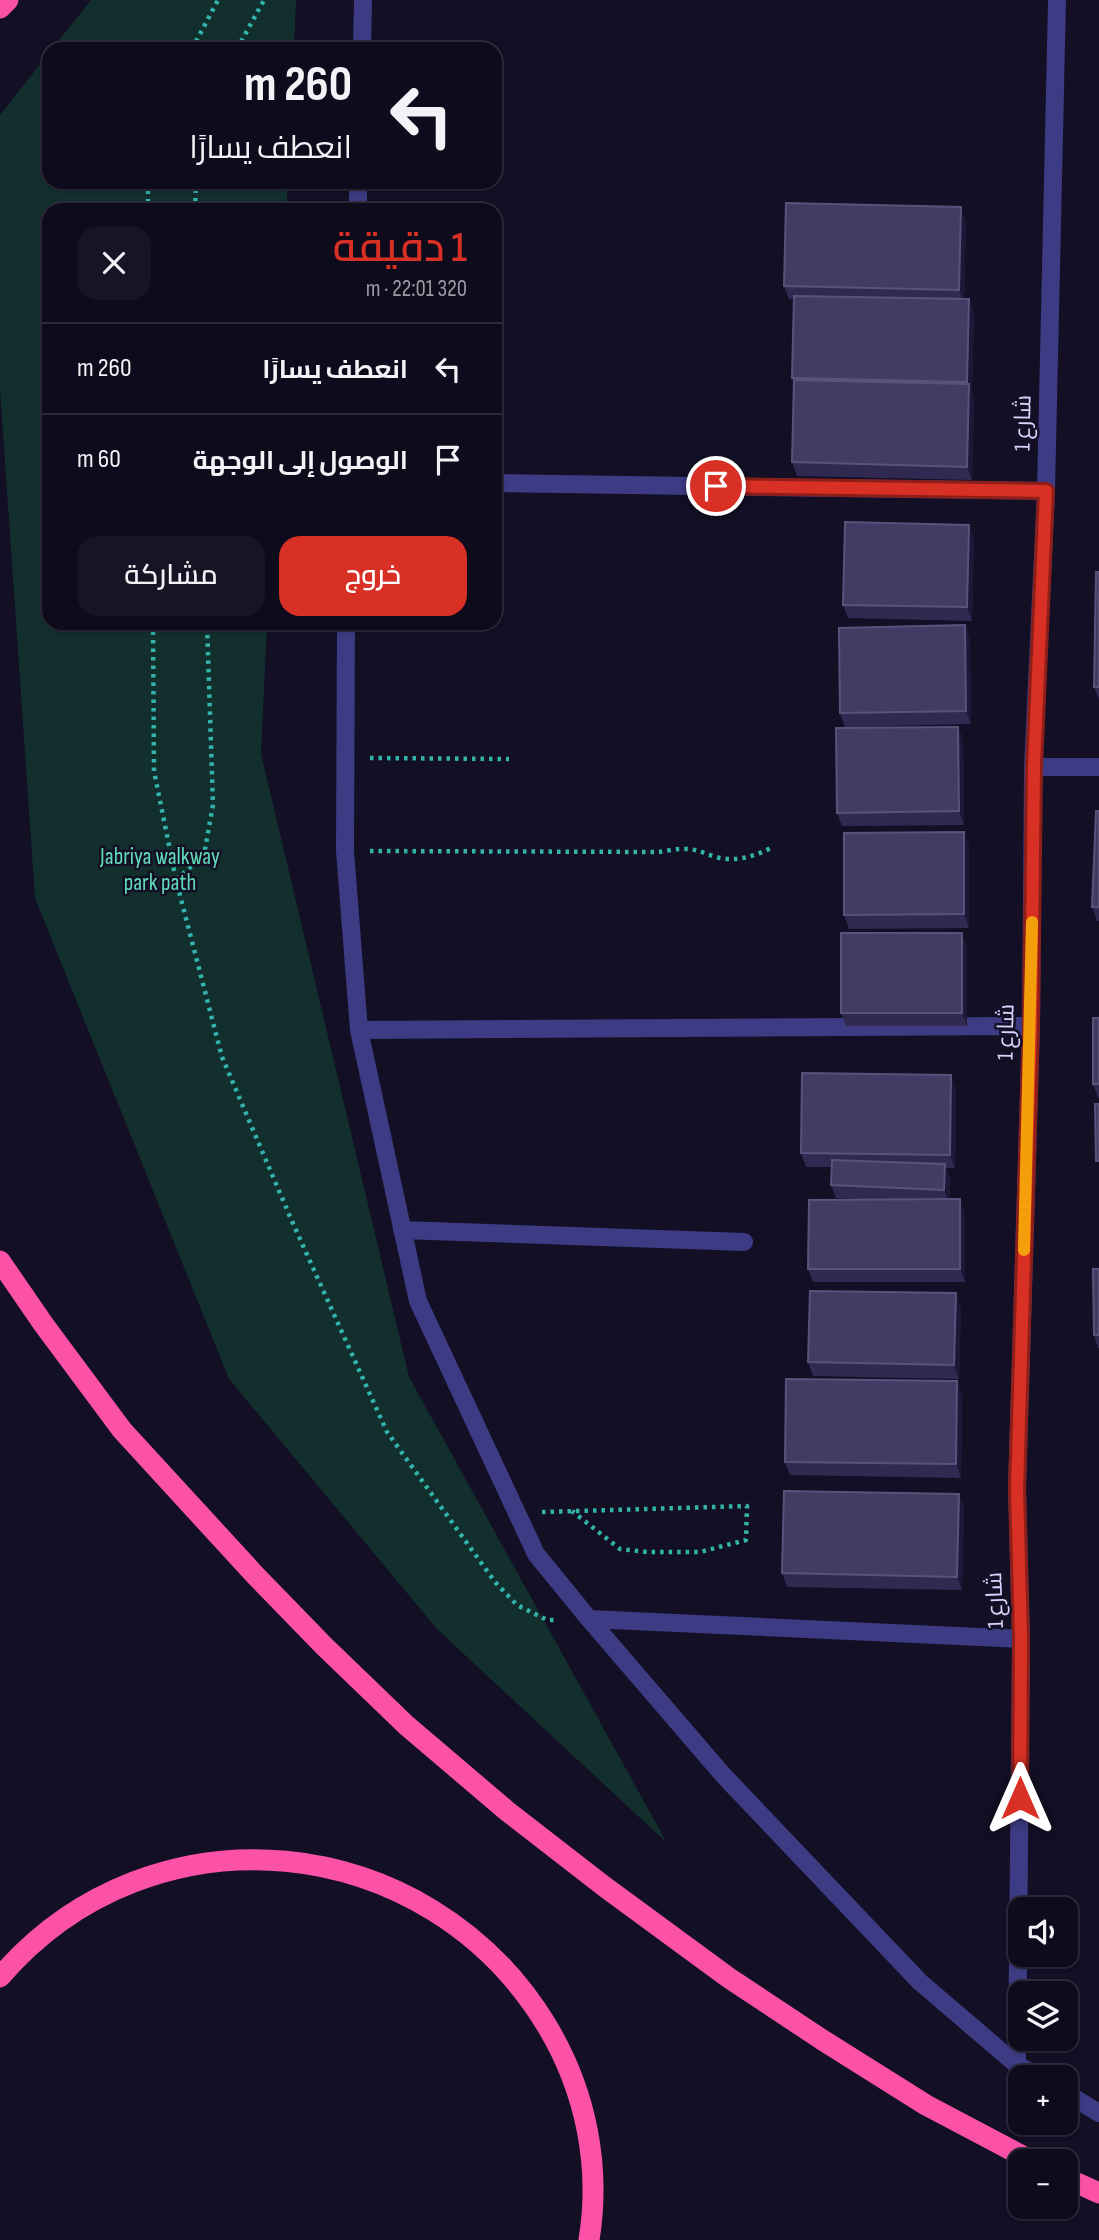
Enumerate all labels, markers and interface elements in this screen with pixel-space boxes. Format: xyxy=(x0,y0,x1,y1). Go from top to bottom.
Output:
text: 260 m xyxy=(244,56,352,115)
icon: left xyxy=(376,70,467,161)
text: انعطف يسارًا xyxy=(189,129,352,168)
text: 1 دقيقة xyxy=(333,223,467,274)
button: close xyxy=(77,226,151,300)
text: 320 m · 22:01 xyxy=(366,275,467,303)
icon: left xyxy=(429,350,467,388)
text: 260 m xyxy=(77,353,132,384)
text: انعطف يسارًا xyxy=(262,355,408,386)
street label: شارع 1 xyxy=(1009,395,1038,451)
icon: arrive xyxy=(429,441,467,479)
text: 60 m xyxy=(77,444,121,475)
text: الوصول إلى الوجهة xyxy=(193,446,408,477)
pin xyxy=(686,456,746,516)
icon: arrive xyxy=(697,467,735,505)
button: مشاركة xyxy=(77,536,265,616)
button: خروج xyxy=(279,536,467,616)
park label: Jabriya walkway park path xyxy=(99,843,220,897)
street label: شارع 1 xyxy=(992,1004,1021,1060)
street label: شارع 1 xyxy=(980,1571,1011,1629)
position arrow xyxy=(983,1761,1057,1835)
map controls xyxy=(1008,1897,1078,2219)
button: sound xyxy=(1008,1897,1078,1967)
button: layers xyxy=(1008,1981,1078,2051)
button: + xyxy=(1008,2065,1078,2135)
button: − xyxy=(1008,2149,1078,2219)

